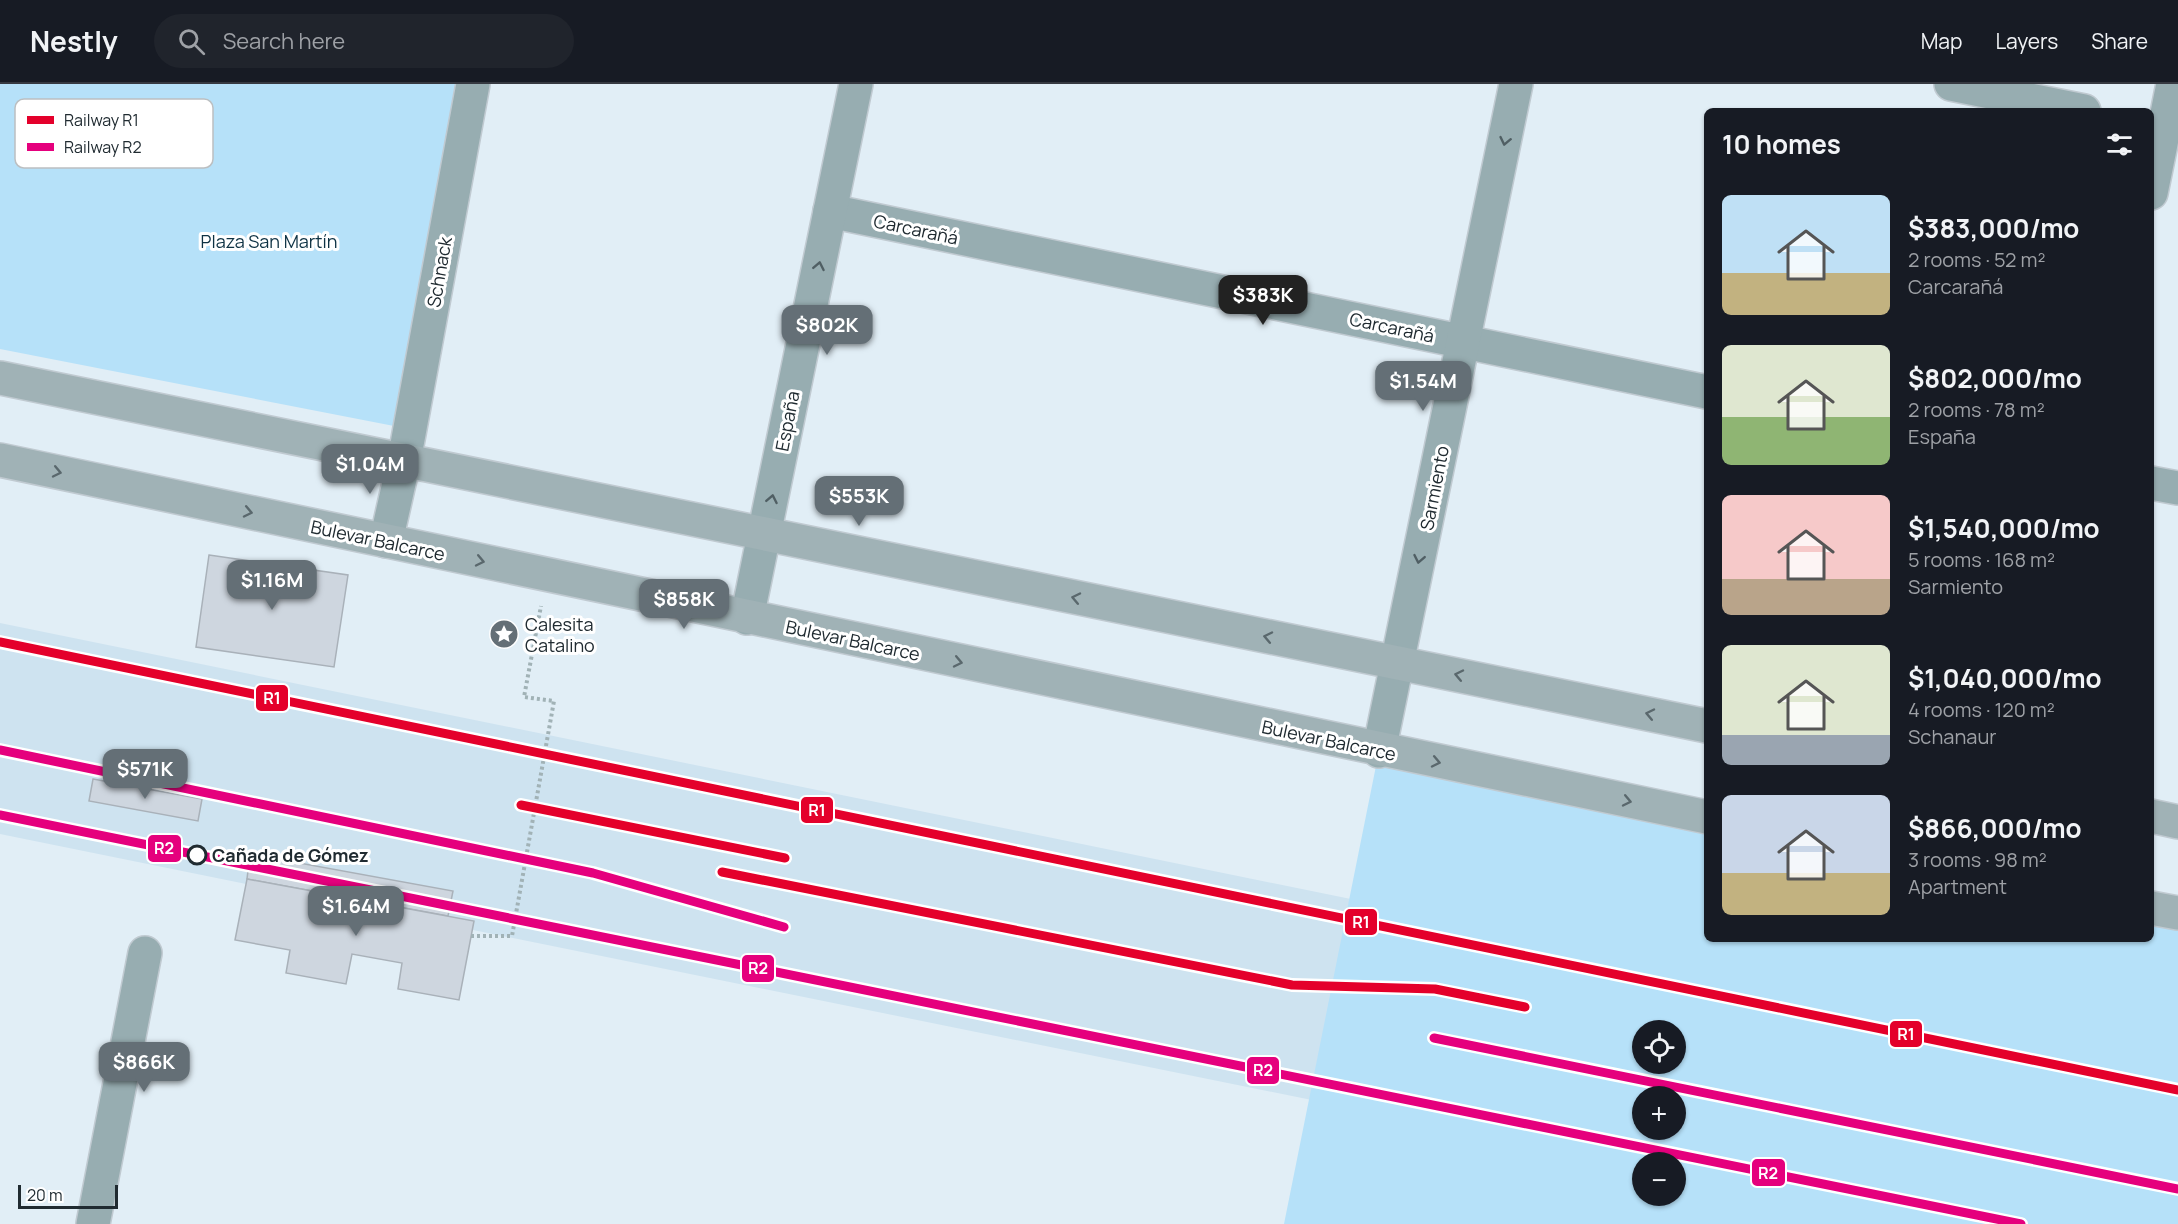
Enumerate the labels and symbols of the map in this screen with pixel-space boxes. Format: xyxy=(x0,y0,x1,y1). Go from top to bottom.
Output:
legend xyxy=(15,99,213,168)
text: Railway R1 xyxy=(64,109,139,131)
text: Railway R2 xyxy=(64,136,142,158)
one-way arrow xyxy=(1499,136,1512,146)
street label: Carcarañá xyxy=(871,208,961,250)
park label: Plaza San Martín xyxy=(201,229,337,253)
street label: Schnack xyxy=(421,234,457,309)
one-way arrow xyxy=(812,262,825,272)
pin: $383K xyxy=(1221,275,1305,326)
pin: $802K xyxy=(785,305,869,356)
street label: Carcarañá xyxy=(1347,306,1437,348)
pin: $1.54M xyxy=(1374,361,1472,412)
street label: España xyxy=(769,389,805,453)
pin: $1.04M xyxy=(321,444,419,495)
street label: Sarmiento xyxy=(1414,444,1454,532)
one-way arrow xyxy=(52,465,62,478)
pin: $553K xyxy=(817,476,901,527)
one-way arrow xyxy=(765,494,778,504)
one-way arrow xyxy=(243,505,253,518)
street label: Bulevar Balcarce xyxy=(309,514,447,566)
one-way arrow xyxy=(1414,553,1427,563)
one-way arrow xyxy=(475,554,485,567)
pin: $1.16M xyxy=(223,560,321,611)
pin: $858K xyxy=(642,579,726,630)
one-way arrow xyxy=(1072,592,1082,605)
place label: Calesita Catalino xyxy=(525,612,595,657)
street label: Bulevar Balcarce xyxy=(784,614,922,666)
place icon: Calesita Catalino xyxy=(488,618,520,650)
one-way arrow xyxy=(1263,631,1273,644)
one-way arrow xyxy=(953,655,963,668)
one-way arrow xyxy=(1454,670,1464,683)
line badge: R1 xyxy=(255,684,289,712)
text: R1 xyxy=(263,687,281,709)
one-way arrow xyxy=(1645,708,1655,721)
street label: Bulevar Balcarce xyxy=(1260,714,1398,766)
pin: $571K xyxy=(103,749,187,800)
one-way arrow xyxy=(1431,755,1441,768)
one-way arrow xyxy=(1622,794,1632,807)
line badge: R1 xyxy=(800,796,834,824)
text: R1 xyxy=(808,799,826,821)
line badge: R2 xyxy=(147,834,182,863)
text: R2 xyxy=(154,837,174,859)
place label: Cañada de Gómez xyxy=(212,843,369,867)
marker: Cañada de Gómez xyxy=(187,845,207,865)
pin: $1.64M xyxy=(307,886,405,937)
line badge: R1 xyxy=(1344,908,1378,936)
text: R1 xyxy=(1352,911,1370,933)
line badge: R2 xyxy=(741,954,775,983)
text: R2 xyxy=(748,957,768,979)
line badge: R1 xyxy=(1889,1020,1923,1048)
text: R1 xyxy=(1897,1023,1915,1045)
pin: $866K xyxy=(102,1042,186,1093)
line badge: R2 xyxy=(1246,1056,1280,1085)
text: R2 xyxy=(1253,1059,1273,1081)
line badge: R2 xyxy=(1751,1158,1786,1187)
text: R2 xyxy=(1758,1162,1778,1184)
scale bar xyxy=(18,1182,118,1210)

